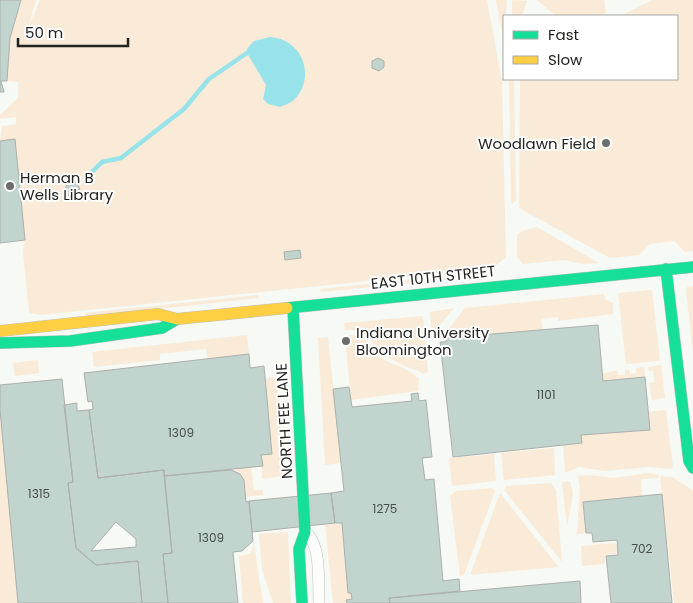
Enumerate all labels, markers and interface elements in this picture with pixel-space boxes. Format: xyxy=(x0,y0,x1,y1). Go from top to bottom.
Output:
scale bar xyxy=(18,15,128,47)
legend xyxy=(503,15,678,80)
text: 50 m xyxy=(25,22,63,43)
text: Fast xyxy=(548,24,579,45)
text: Slow xyxy=(548,49,583,70)
place label: Woodlawn Field xyxy=(478,133,596,154)
marker: Woodlawn Field xyxy=(600,137,612,149)
place label: Herman B Wells Library xyxy=(20,167,114,205)
marker: Herman B Wells Library xyxy=(4,180,16,192)
street label: EAST 10TH STREET xyxy=(370,260,496,294)
place label: Indiana University Bloomington xyxy=(356,322,490,360)
marker: Indiana University Bloomington xyxy=(340,335,352,347)
street label: NORTH FEE LANE xyxy=(270,363,298,479)
house number: 1101 xyxy=(536,386,556,403)
house number: 1309 xyxy=(168,424,194,441)
house number: 1315 xyxy=(28,485,50,502)
house number: 1275 xyxy=(373,500,397,517)
house number: 1309 xyxy=(198,529,224,546)
house number: 702 xyxy=(632,540,653,557)

